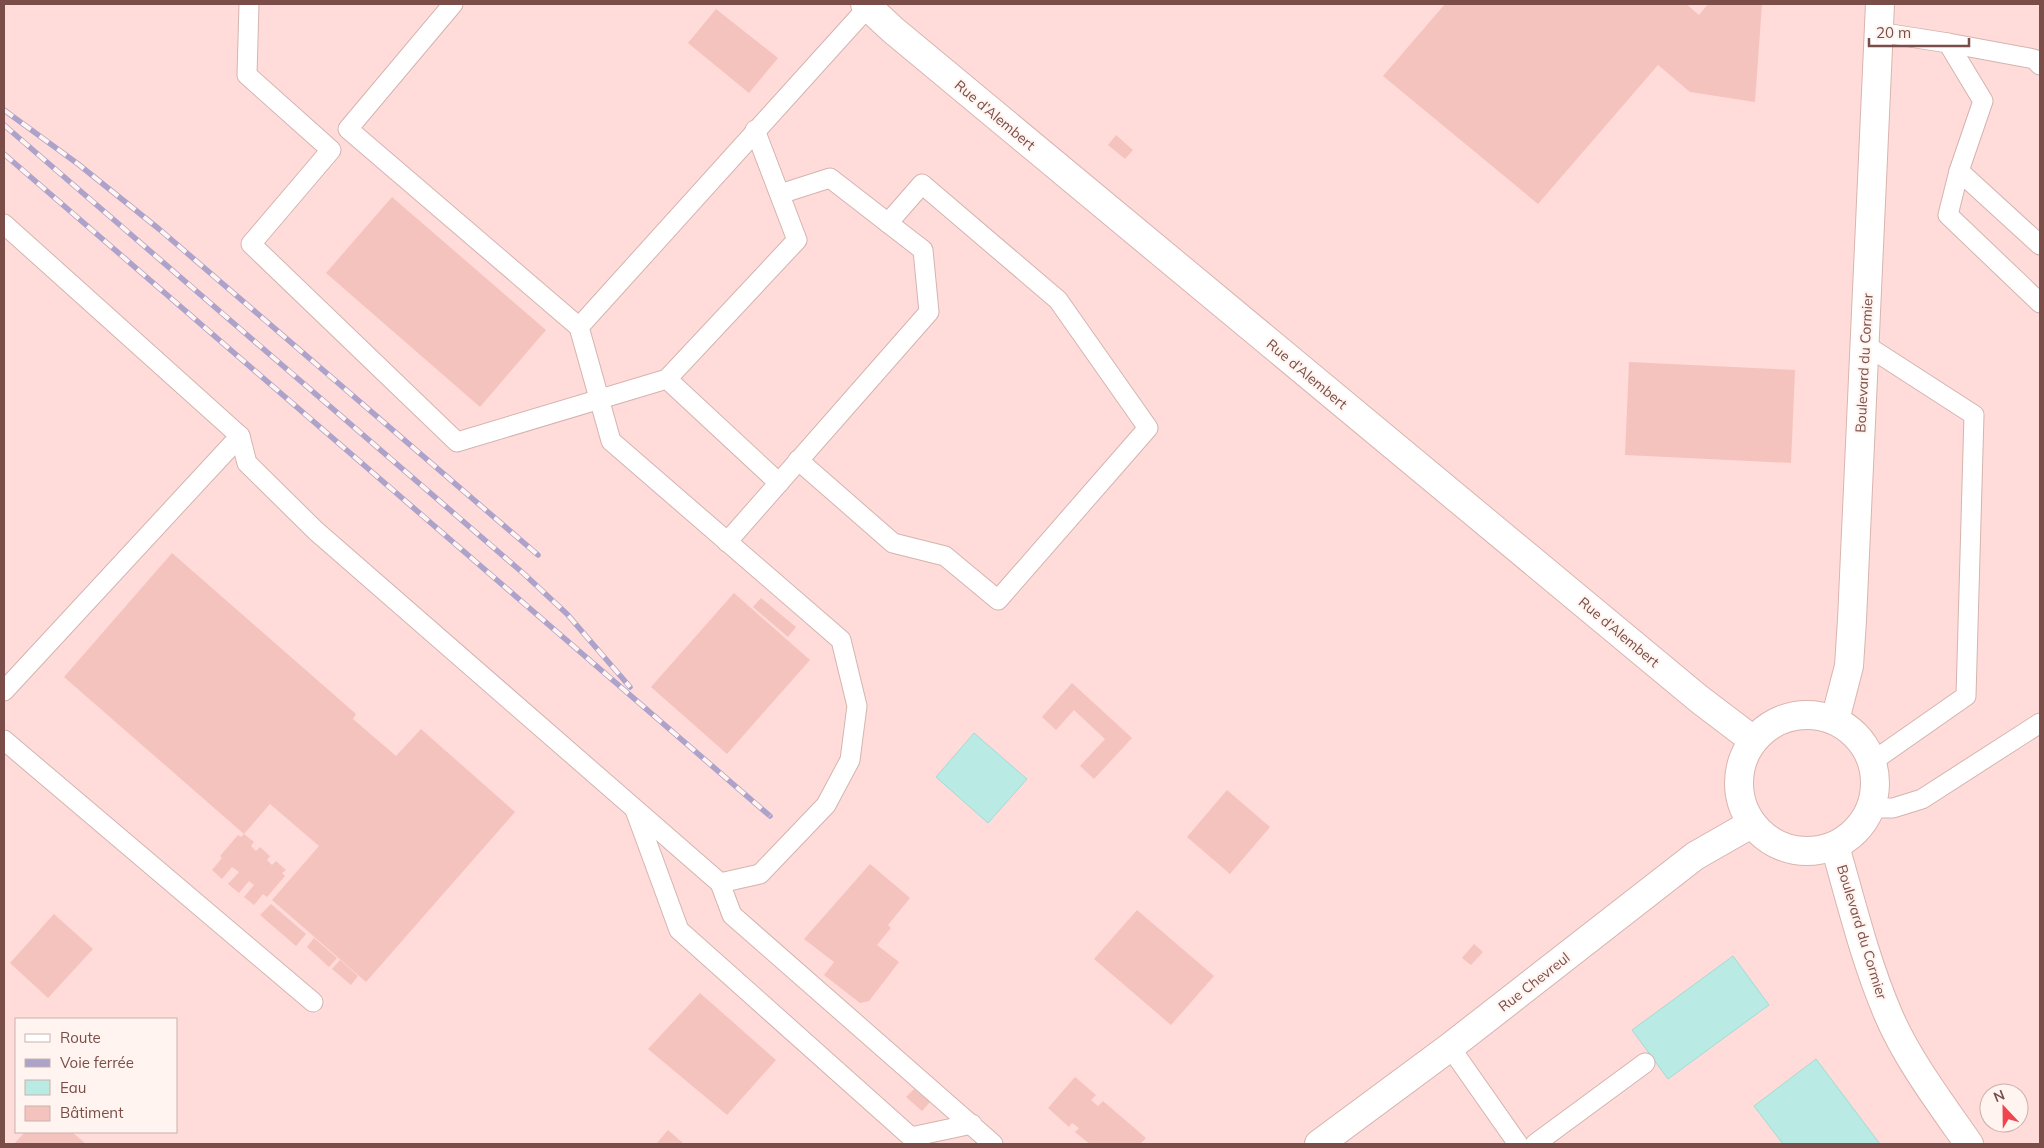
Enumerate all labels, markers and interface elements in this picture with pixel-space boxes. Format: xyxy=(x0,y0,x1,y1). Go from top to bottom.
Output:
scale bar xyxy=(1869,15,1969,47)
text: 20 m xyxy=(1876,23,1911,42)
street label: Rue d’Alembert xyxy=(951,76,1039,154)
street label: Boulevard du Cormier xyxy=(1851,292,1877,433)
street label: Rue d’Alembert xyxy=(1263,335,1351,413)
street label: Rue d’Alembert xyxy=(1575,593,1663,671)
street label: Boulevard du Cormier xyxy=(1833,863,1891,1002)
street label: Rue Chevreul xyxy=(1495,948,1573,1016)
legend xyxy=(15,1018,178,1133)
text: Route xyxy=(60,1028,101,1047)
text: Voie ferrée xyxy=(60,1053,134,1072)
text: Eau xyxy=(60,1078,86,1097)
north arrow xyxy=(1979,1083,2029,1133)
text: N xyxy=(1991,1086,2007,1106)
text: Bâtiment xyxy=(60,1103,123,1122)

